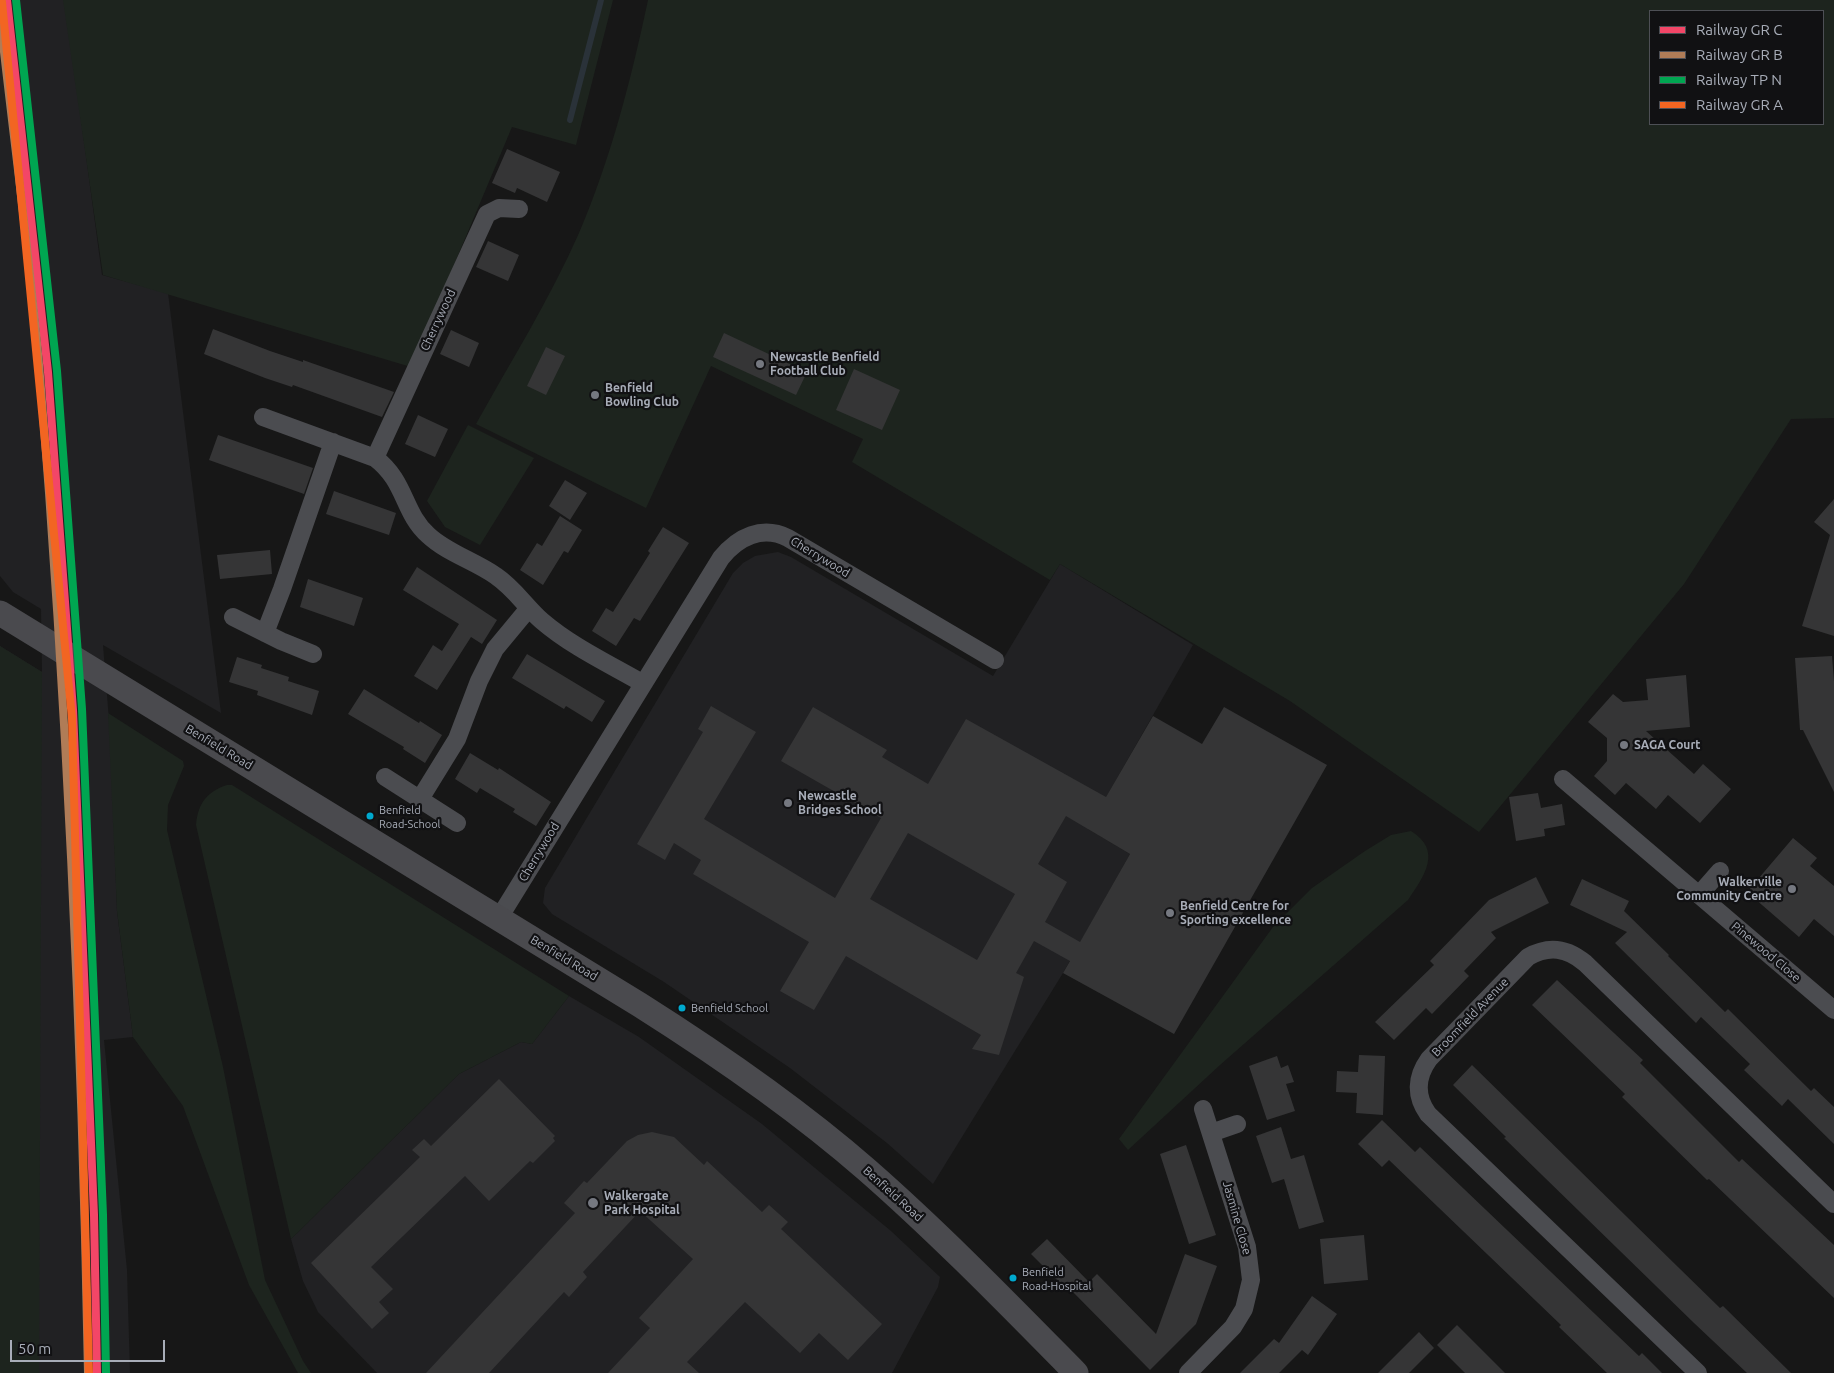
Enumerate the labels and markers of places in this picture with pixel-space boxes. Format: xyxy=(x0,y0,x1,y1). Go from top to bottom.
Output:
place label: Newcastle Benfield Football Club xyxy=(770,350,879,378)
marker: Newcastle Benfield Football Club xyxy=(754,358,766,370)
place label: Benfield Bowling Club xyxy=(605,381,679,409)
marker: Benfield Bowling Club xyxy=(589,389,601,401)
place label: SAGA Court xyxy=(1634,738,1700,752)
marker: SAGA Court xyxy=(1618,739,1630,751)
place label: Newcastle Bridges School xyxy=(798,789,882,817)
marker: Newcastle Bridges School xyxy=(782,797,794,809)
place label: Benfield Road-School xyxy=(379,803,440,829)
marker: Benfield Road-School xyxy=(365,811,375,821)
place label: Walkerville Community Centre xyxy=(1676,875,1782,903)
marker: Walkerville Community Centre xyxy=(1786,883,1798,895)
place label: Benfield Centre for Sporting excellence xyxy=(1180,899,1291,927)
marker: Benfield Centre for Sporting excellence xyxy=(1164,907,1176,919)
place label: Benfield School xyxy=(691,1001,768,1015)
marker: Benfield School xyxy=(677,1003,687,1013)
place label: Walkergate Park Hospital xyxy=(604,1189,680,1217)
marker: Walkergate Park Hospital xyxy=(586,1196,600,1210)
place label: Benfield Road-Hospital xyxy=(1022,1265,1091,1291)
marker: Benfield Road-Hospital xyxy=(1008,1273,1018,1283)

